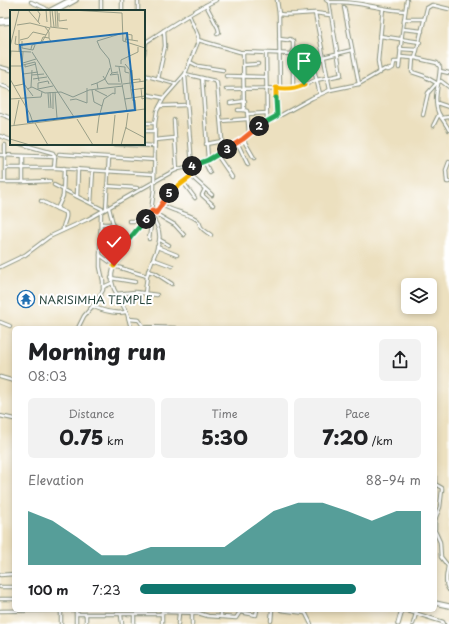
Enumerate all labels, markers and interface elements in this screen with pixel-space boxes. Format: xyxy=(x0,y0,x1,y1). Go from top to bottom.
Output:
inset map xyxy=(10,10,145,145)
pin xyxy=(287,44,321,85)
icon: arrive xyxy=(293,50,315,72)
pin: 2 xyxy=(249,116,269,136)
text: 2 xyxy=(255,117,263,134)
pin: 3 xyxy=(217,139,237,159)
text: 3 xyxy=(223,140,231,157)
pin: 4 xyxy=(182,156,202,176)
text: 4 xyxy=(188,157,196,174)
pin: 5 xyxy=(159,183,179,203)
text: 5 xyxy=(165,184,173,201)
pin: 6 xyxy=(136,209,156,229)
text: 6 xyxy=(142,210,150,227)
pin xyxy=(97,225,131,266)
icon: check xyxy=(103,231,125,253)
map controls xyxy=(401,278,437,314)
button: layers xyxy=(401,278,437,314)
temple icon: NARISIMHA TEMPLE xyxy=(16,289,36,309)
place label: NARISIMHA TEMPLE xyxy=(39,291,153,308)
text: Morning run xyxy=(28,334,166,367)
button: share xyxy=(379,339,421,381)
text: 08:03 xyxy=(28,366,67,385)
text: Distance xyxy=(68,405,115,422)
text: Time xyxy=(212,405,238,422)
text: Pace xyxy=(345,405,370,422)
text: 0.75 xyxy=(59,422,104,452)
text: 5:30 xyxy=(201,422,248,452)
text: 7:20 xyxy=(322,422,368,452)
text: km xyxy=(104,432,124,449)
text: /km xyxy=(368,432,393,449)
text: Elevation xyxy=(28,470,84,489)
text: 88–94 m xyxy=(366,470,421,489)
text: 100 m xyxy=(28,580,69,599)
text: 7:23 xyxy=(92,580,121,599)

